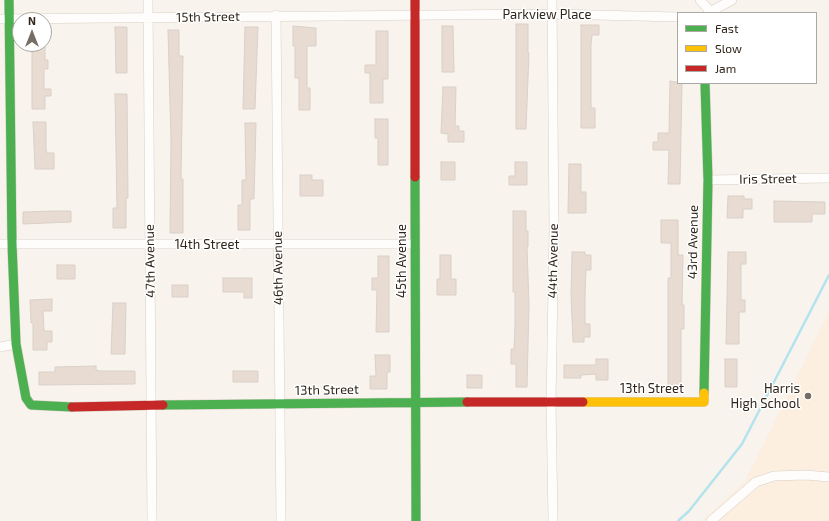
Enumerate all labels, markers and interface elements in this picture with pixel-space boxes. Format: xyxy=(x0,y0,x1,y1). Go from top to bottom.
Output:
street label: Parkview Place xyxy=(502,7,592,23)
street label: 15th Street xyxy=(176,9,240,25)
north arrow xyxy=(12,12,52,52)
legend xyxy=(677,12,817,84)
text: N xyxy=(28,14,36,27)
text: Fast xyxy=(715,21,738,35)
text: Slow xyxy=(715,41,742,55)
text: Jam xyxy=(715,61,736,75)
street label: Iris Street xyxy=(739,171,797,187)
street label: 43rd Avenue xyxy=(685,205,701,279)
street label: 44th Avenue xyxy=(545,223,561,299)
street label: 47th Avenue xyxy=(142,224,158,298)
street label: 45th Avenue xyxy=(394,224,410,298)
street label: 46th Avenue xyxy=(270,231,286,305)
street label: 14th Street xyxy=(175,237,239,253)
street label: 13th Street xyxy=(620,381,684,397)
place label: Harris High School xyxy=(731,381,800,412)
street label: 13th Street xyxy=(295,382,359,398)
marker: Harris High School xyxy=(803,391,813,401)

